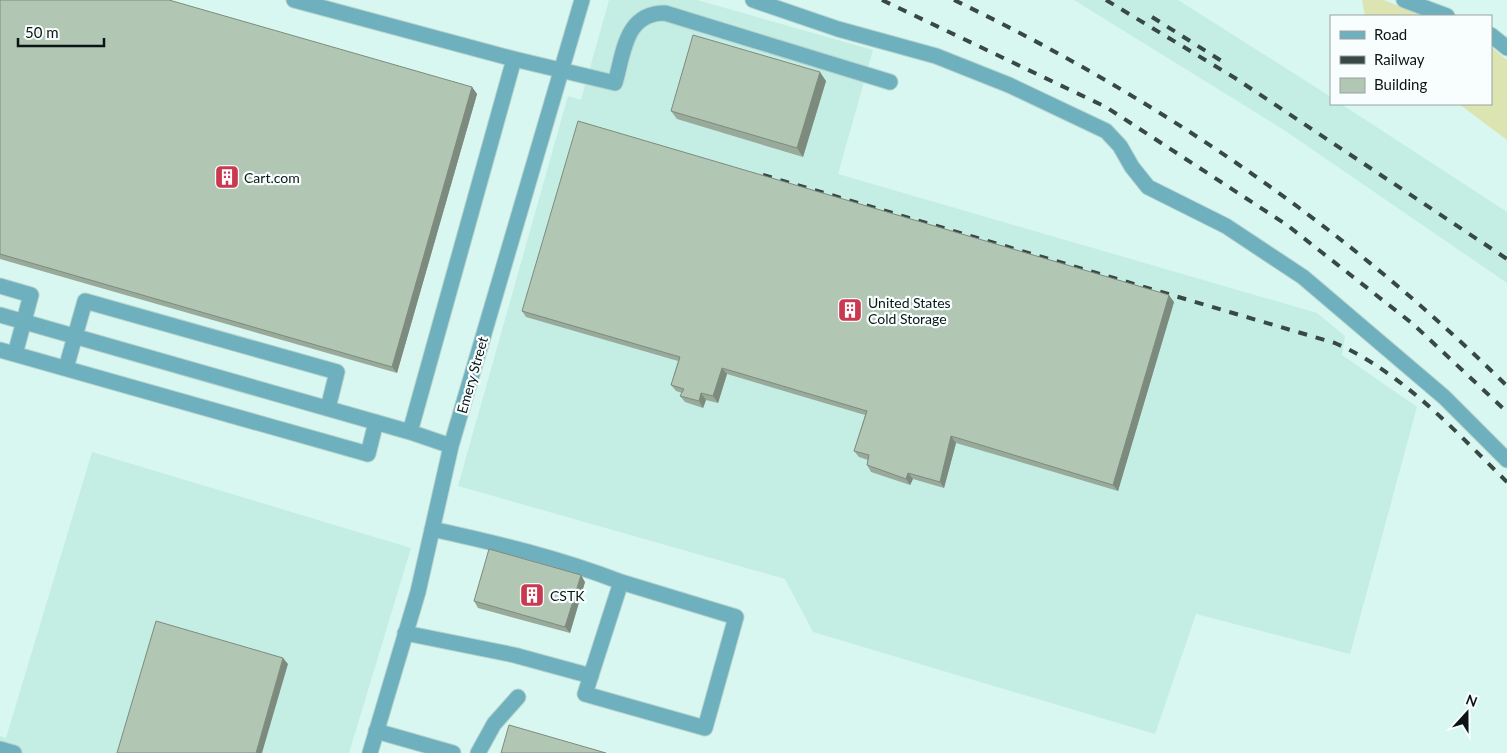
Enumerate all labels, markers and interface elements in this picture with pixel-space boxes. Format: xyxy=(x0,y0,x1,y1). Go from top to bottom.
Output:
scale bar xyxy=(18,15,104,47)
legend xyxy=(1330,15,1492,105)
text: 50 m xyxy=(25,23,59,41)
text: Road xyxy=(1374,25,1407,43)
text: Railway xyxy=(1374,50,1425,68)
text: Building xyxy=(1374,75,1427,93)
building icon: Cart.com xyxy=(214,164,240,190)
place label: Cart.com xyxy=(244,169,300,186)
place label: United States Cold Storage xyxy=(868,294,951,327)
building icon: United States Cold Storage xyxy=(837,297,863,323)
street label: Emery Street xyxy=(453,335,491,415)
building icon: CSTK xyxy=(519,582,545,608)
place label: CSTK xyxy=(550,587,585,604)
north arrow xyxy=(1442,688,1492,738)
text: N xyxy=(1464,691,1480,710)

